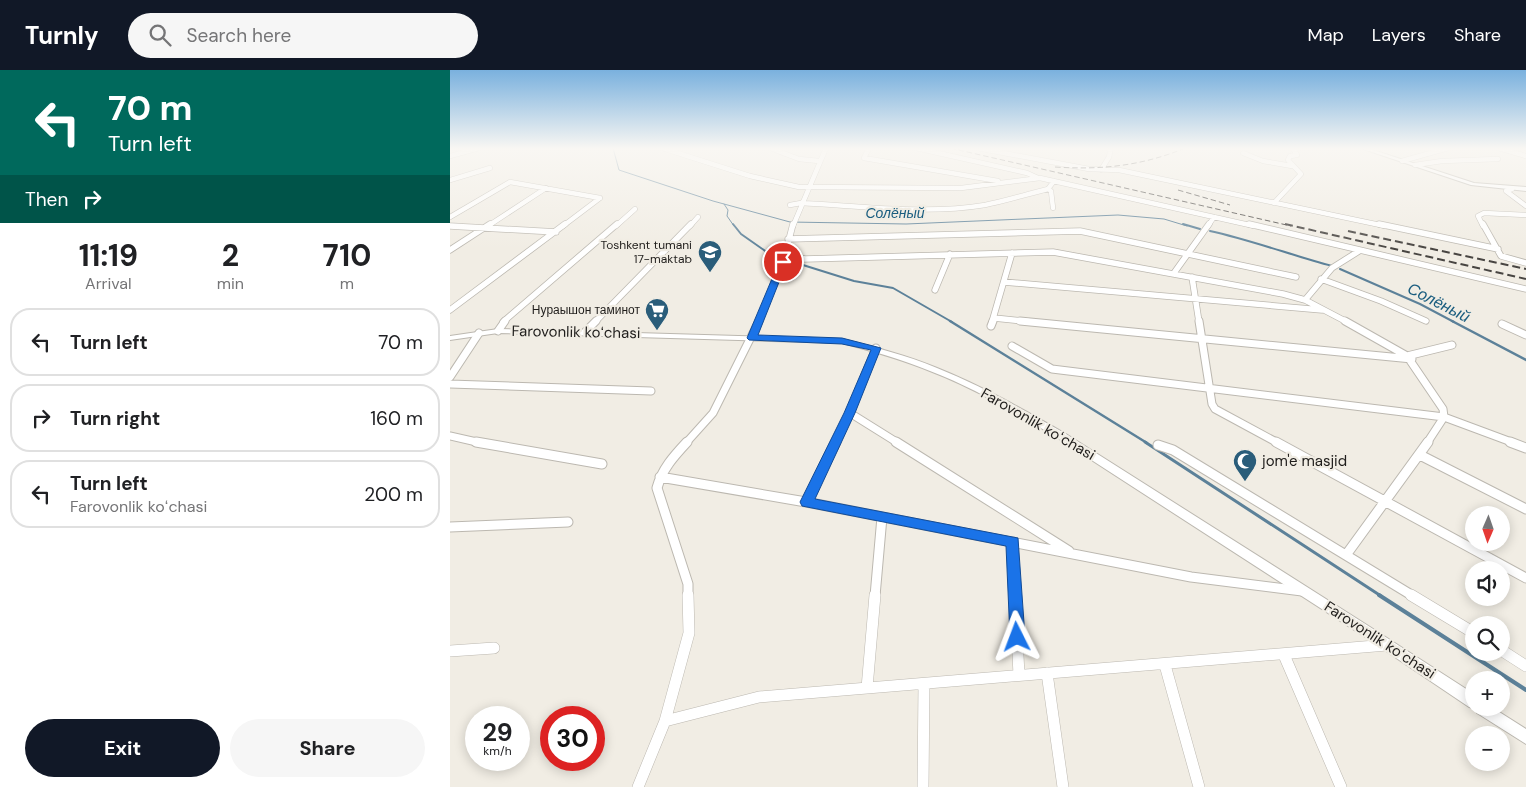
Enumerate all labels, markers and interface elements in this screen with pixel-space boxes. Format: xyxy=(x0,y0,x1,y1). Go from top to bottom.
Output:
search box xyxy=(128,13,478,58)
text: Turnly xyxy=(25,20,98,51)
icon: search xyxy=(146,21,174,49)
text: Search here xyxy=(186,23,291,48)
text: Map xyxy=(1308,23,1344,47)
text: Layers xyxy=(1372,23,1426,47)
text: Share xyxy=(1454,23,1501,47)
text: 70 m xyxy=(108,85,192,131)
icon: left xyxy=(25,90,90,155)
text: Turn left xyxy=(108,129,192,158)
icon: right xyxy=(78,185,106,213)
text: Then xyxy=(25,187,68,212)
water label: Солёный xyxy=(865,204,925,222)
text: 11:19 xyxy=(79,236,138,275)
text: 2 xyxy=(222,236,239,275)
text: 710 xyxy=(323,236,371,275)
place label: Toshkent tumani 17-maktab xyxy=(601,237,692,267)
school or university icon: Toshkent tumani 17-maktab xyxy=(697,239,723,273)
pin xyxy=(762,241,804,283)
icon: arrive xyxy=(769,248,797,276)
text: Arrival xyxy=(85,273,132,294)
text: min xyxy=(217,273,244,294)
text: m xyxy=(340,273,354,294)
water label: Солёный xyxy=(1404,278,1474,327)
supermarket icon: Нураышон таминот xyxy=(644,297,670,331)
place label: Нураышон таминот xyxy=(532,302,640,318)
street label: Farovonlik koʻchasi xyxy=(511,321,641,343)
icon: left xyxy=(27,328,55,356)
text: Turn left xyxy=(70,330,148,355)
text: 70 m xyxy=(378,330,423,355)
street label: Farovonlik koʻchasi xyxy=(977,383,1099,465)
icon: right xyxy=(27,404,55,432)
text: Turn right xyxy=(70,406,160,431)
text: 160 m xyxy=(370,406,423,431)
mosque icon: jom'e masjid xyxy=(1232,448,1258,482)
place label: jom'e masjid xyxy=(1261,451,1347,471)
text: Turn left xyxy=(70,471,148,496)
icon: left xyxy=(27,480,55,508)
text: 200 m xyxy=(364,482,423,507)
text: Farovonlik koʻchasi xyxy=(70,496,207,517)
north arrow xyxy=(1465,506,1510,551)
map controls xyxy=(1465,506,1510,771)
button: sound xyxy=(1465,561,1510,606)
street label: Farovonlik koʻchasi xyxy=(1321,597,1439,683)
position arrow xyxy=(990,610,1042,662)
button: search xyxy=(1465,616,1510,661)
button: + xyxy=(1465,671,1510,716)
speed limit sign: 30 xyxy=(540,706,605,771)
text: 29 xyxy=(482,716,513,749)
button: Exit xyxy=(25,719,220,777)
button: Share xyxy=(230,719,425,777)
button: − xyxy=(1465,726,1510,771)
text: km/h xyxy=(483,743,512,759)

